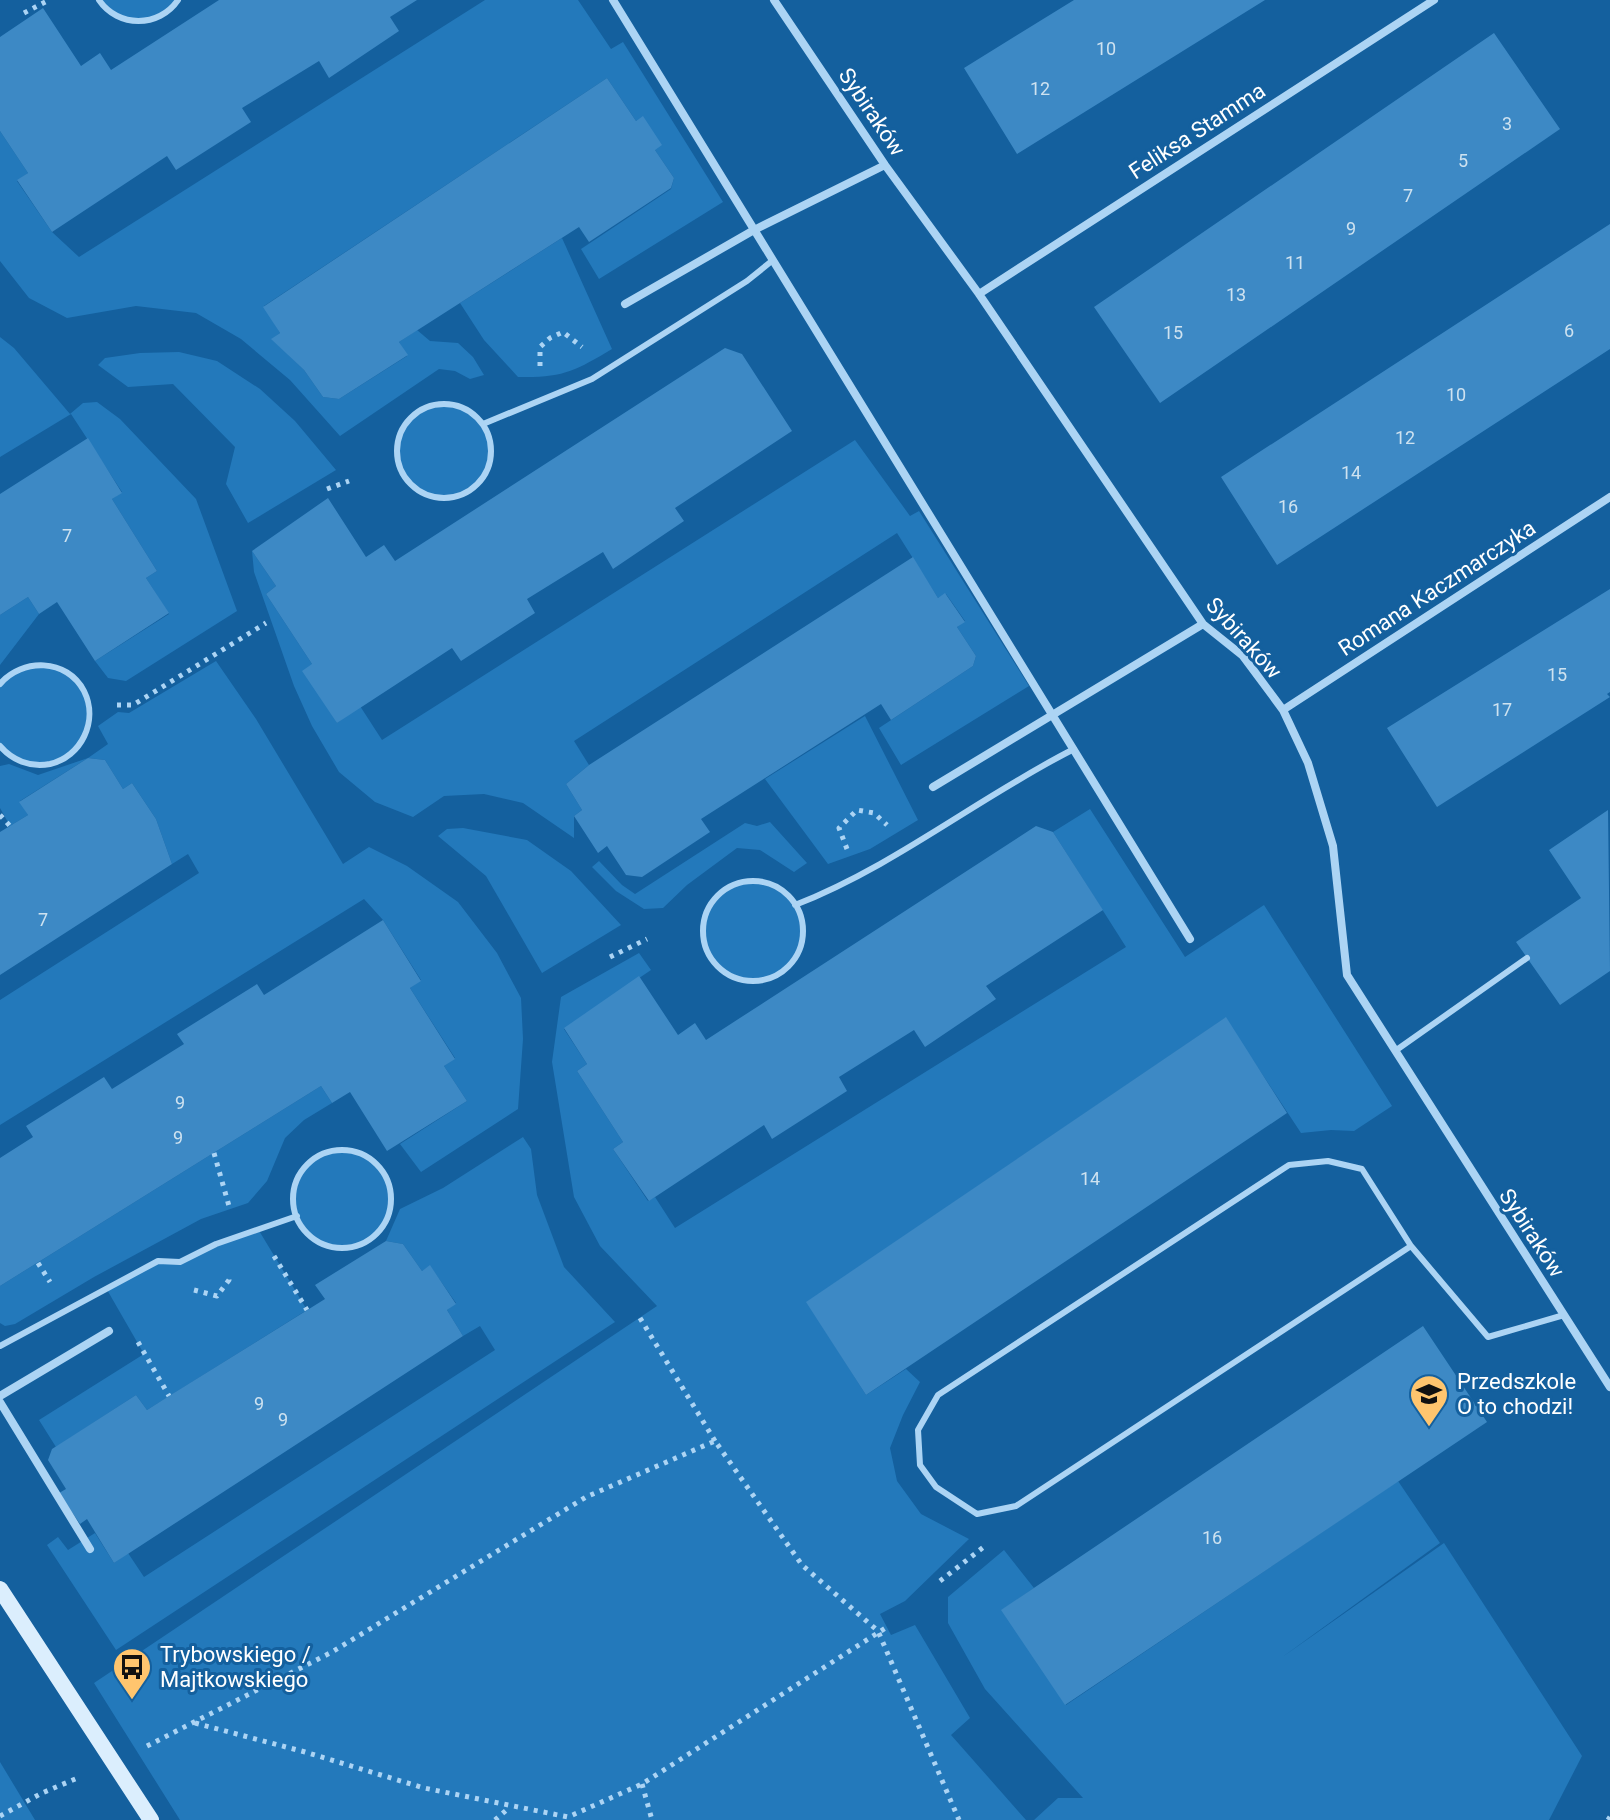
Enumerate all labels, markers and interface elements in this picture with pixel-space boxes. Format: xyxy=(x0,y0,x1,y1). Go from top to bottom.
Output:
house number: 10 xyxy=(1096,38,1116,59)
street label: Sybiraków xyxy=(834,63,911,161)
house number: 12 xyxy=(1030,78,1050,99)
street label: Feliksa Stamma xyxy=(1124,78,1270,184)
house number: 3 xyxy=(1502,113,1512,134)
house number: 5 xyxy=(1458,150,1468,171)
house number: 7 xyxy=(1403,185,1413,206)
house number: 9 xyxy=(1346,218,1356,239)
house number: 11 xyxy=(1285,252,1305,273)
house number: 13 xyxy=(1226,284,1246,305)
house number: 6 xyxy=(1564,320,1574,341)
house number: 15 xyxy=(1163,322,1183,343)
house number: 10 xyxy=(1446,384,1466,405)
house number: 12 xyxy=(1395,427,1415,448)
house number: 14 xyxy=(1341,462,1361,483)
house number: 16 xyxy=(1278,496,1298,517)
street label: Romana Kaczmarczyka xyxy=(1334,515,1540,661)
house number: 7 xyxy=(62,525,72,546)
street label: Sybiraków xyxy=(1201,592,1287,684)
house number: 15 xyxy=(1547,664,1567,685)
house number: 17 xyxy=(1492,699,1512,720)
house number: 7 xyxy=(38,909,48,930)
house number: 9 xyxy=(175,1092,185,1113)
house number: 9 xyxy=(173,1127,183,1148)
house number: 14 xyxy=(1080,1168,1100,1189)
street label: Sybiraków xyxy=(1494,1184,1570,1282)
place label: Przedszkole O to chodzi! xyxy=(1457,1369,1576,1419)
school or university icon: Przedszkole O to chodzi! xyxy=(1408,1373,1450,1428)
house number: 9 xyxy=(254,1393,264,1414)
house number: 9 xyxy=(278,1409,288,1430)
house number: 16 xyxy=(1202,1527,1222,1548)
place label: Trybowskiego / Majtkowskiego xyxy=(160,1642,311,1692)
bus stop icon: Trybowskiego / Majtkowskiego xyxy=(111,1646,153,1701)

